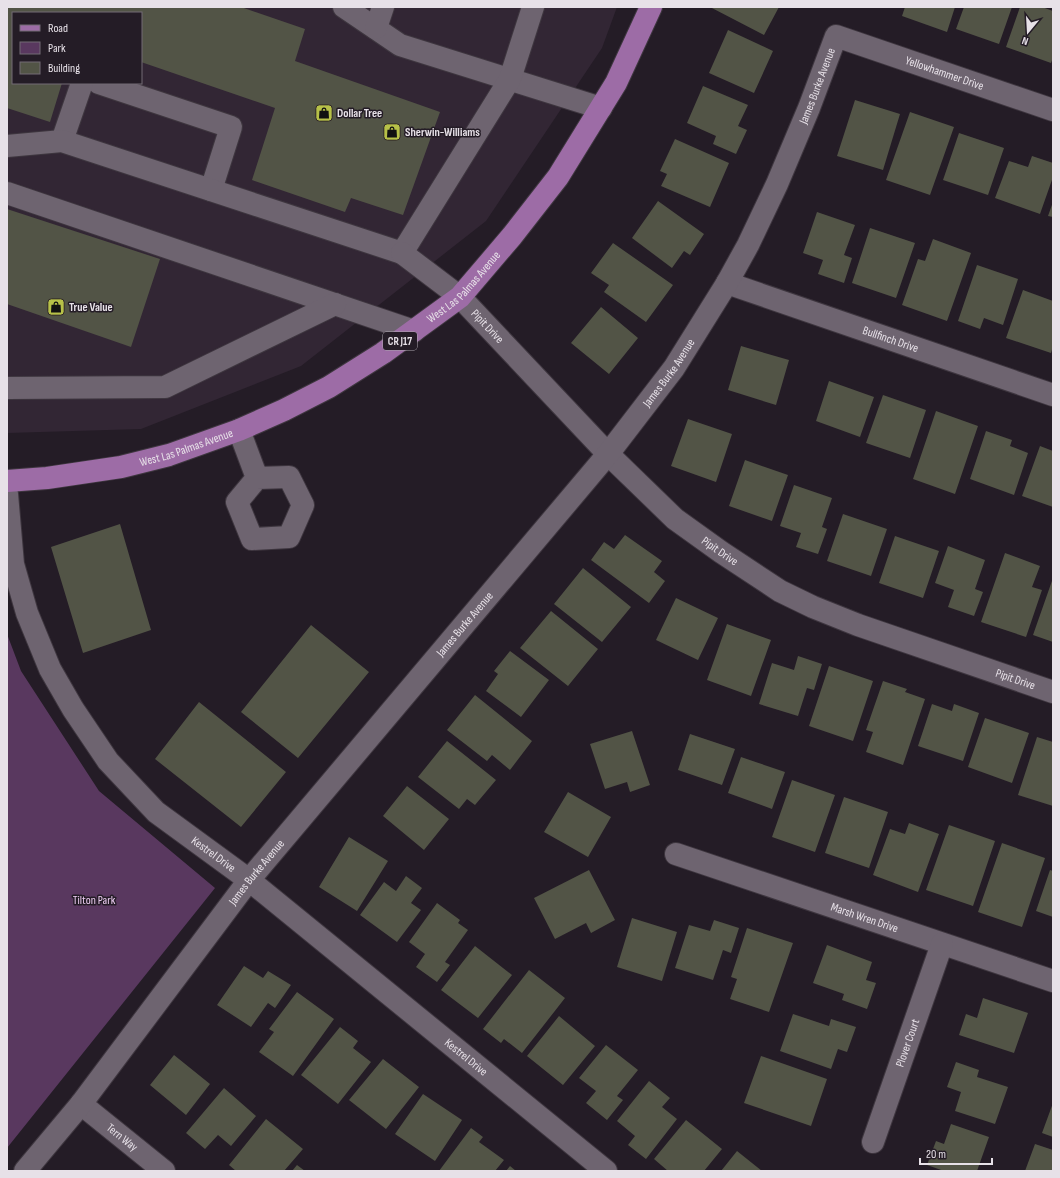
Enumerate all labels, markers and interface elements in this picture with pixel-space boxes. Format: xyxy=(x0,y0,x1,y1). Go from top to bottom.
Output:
legend xyxy=(12,12,142,84)
north arrow xyxy=(1008,12,1048,52)
text: Road xyxy=(48,21,68,36)
text: N xyxy=(1020,34,1030,48)
text: Park xyxy=(48,41,66,56)
street label: James Burke Avenue xyxy=(796,46,839,127)
street label: Yellowhammer Drive xyxy=(903,53,986,94)
text: Building xyxy=(48,61,80,76)
shop icon: Dollar Tree xyxy=(314,103,334,123)
place label: Dollar Tree xyxy=(337,106,382,121)
shop icon: Sherwin-Williams xyxy=(382,122,402,142)
place label: Sherwin-Williams xyxy=(405,125,480,140)
street label: West Las Palmas Avenue xyxy=(424,248,504,327)
shop icon: True Value xyxy=(46,297,66,317)
place label: True Value xyxy=(69,300,113,315)
street label: Pipit Drive xyxy=(468,306,507,347)
street label: Bullfinch Drive xyxy=(861,323,921,356)
road number: CR J17 xyxy=(383,332,417,350)
street label: James Burke Avenue xyxy=(639,336,698,411)
street label: West Las Palmas Avenue xyxy=(138,426,235,470)
street label: Pipit Drive xyxy=(698,533,741,569)
street label: James Burke Avenue xyxy=(433,589,497,661)
street label: Pipit Drive xyxy=(994,666,1037,693)
street label: Kestrel Drive xyxy=(188,833,239,876)
street label: James Burke Avenue xyxy=(225,837,288,909)
park label: Tilton Park xyxy=(73,893,116,908)
street label: Marsh Wren Drive xyxy=(829,900,900,936)
street label: Plover Court xyxy=(893,1017,923,1069)
street label: Kestrel Drive xyxy=(441,1035,491,1080)
street label: Tern Way xyxy=(103,1120,141,1155)
scale bar xyxy=(920,1140,992,1166)
text: 20 m xyxy=(926,1147,946,1162)

